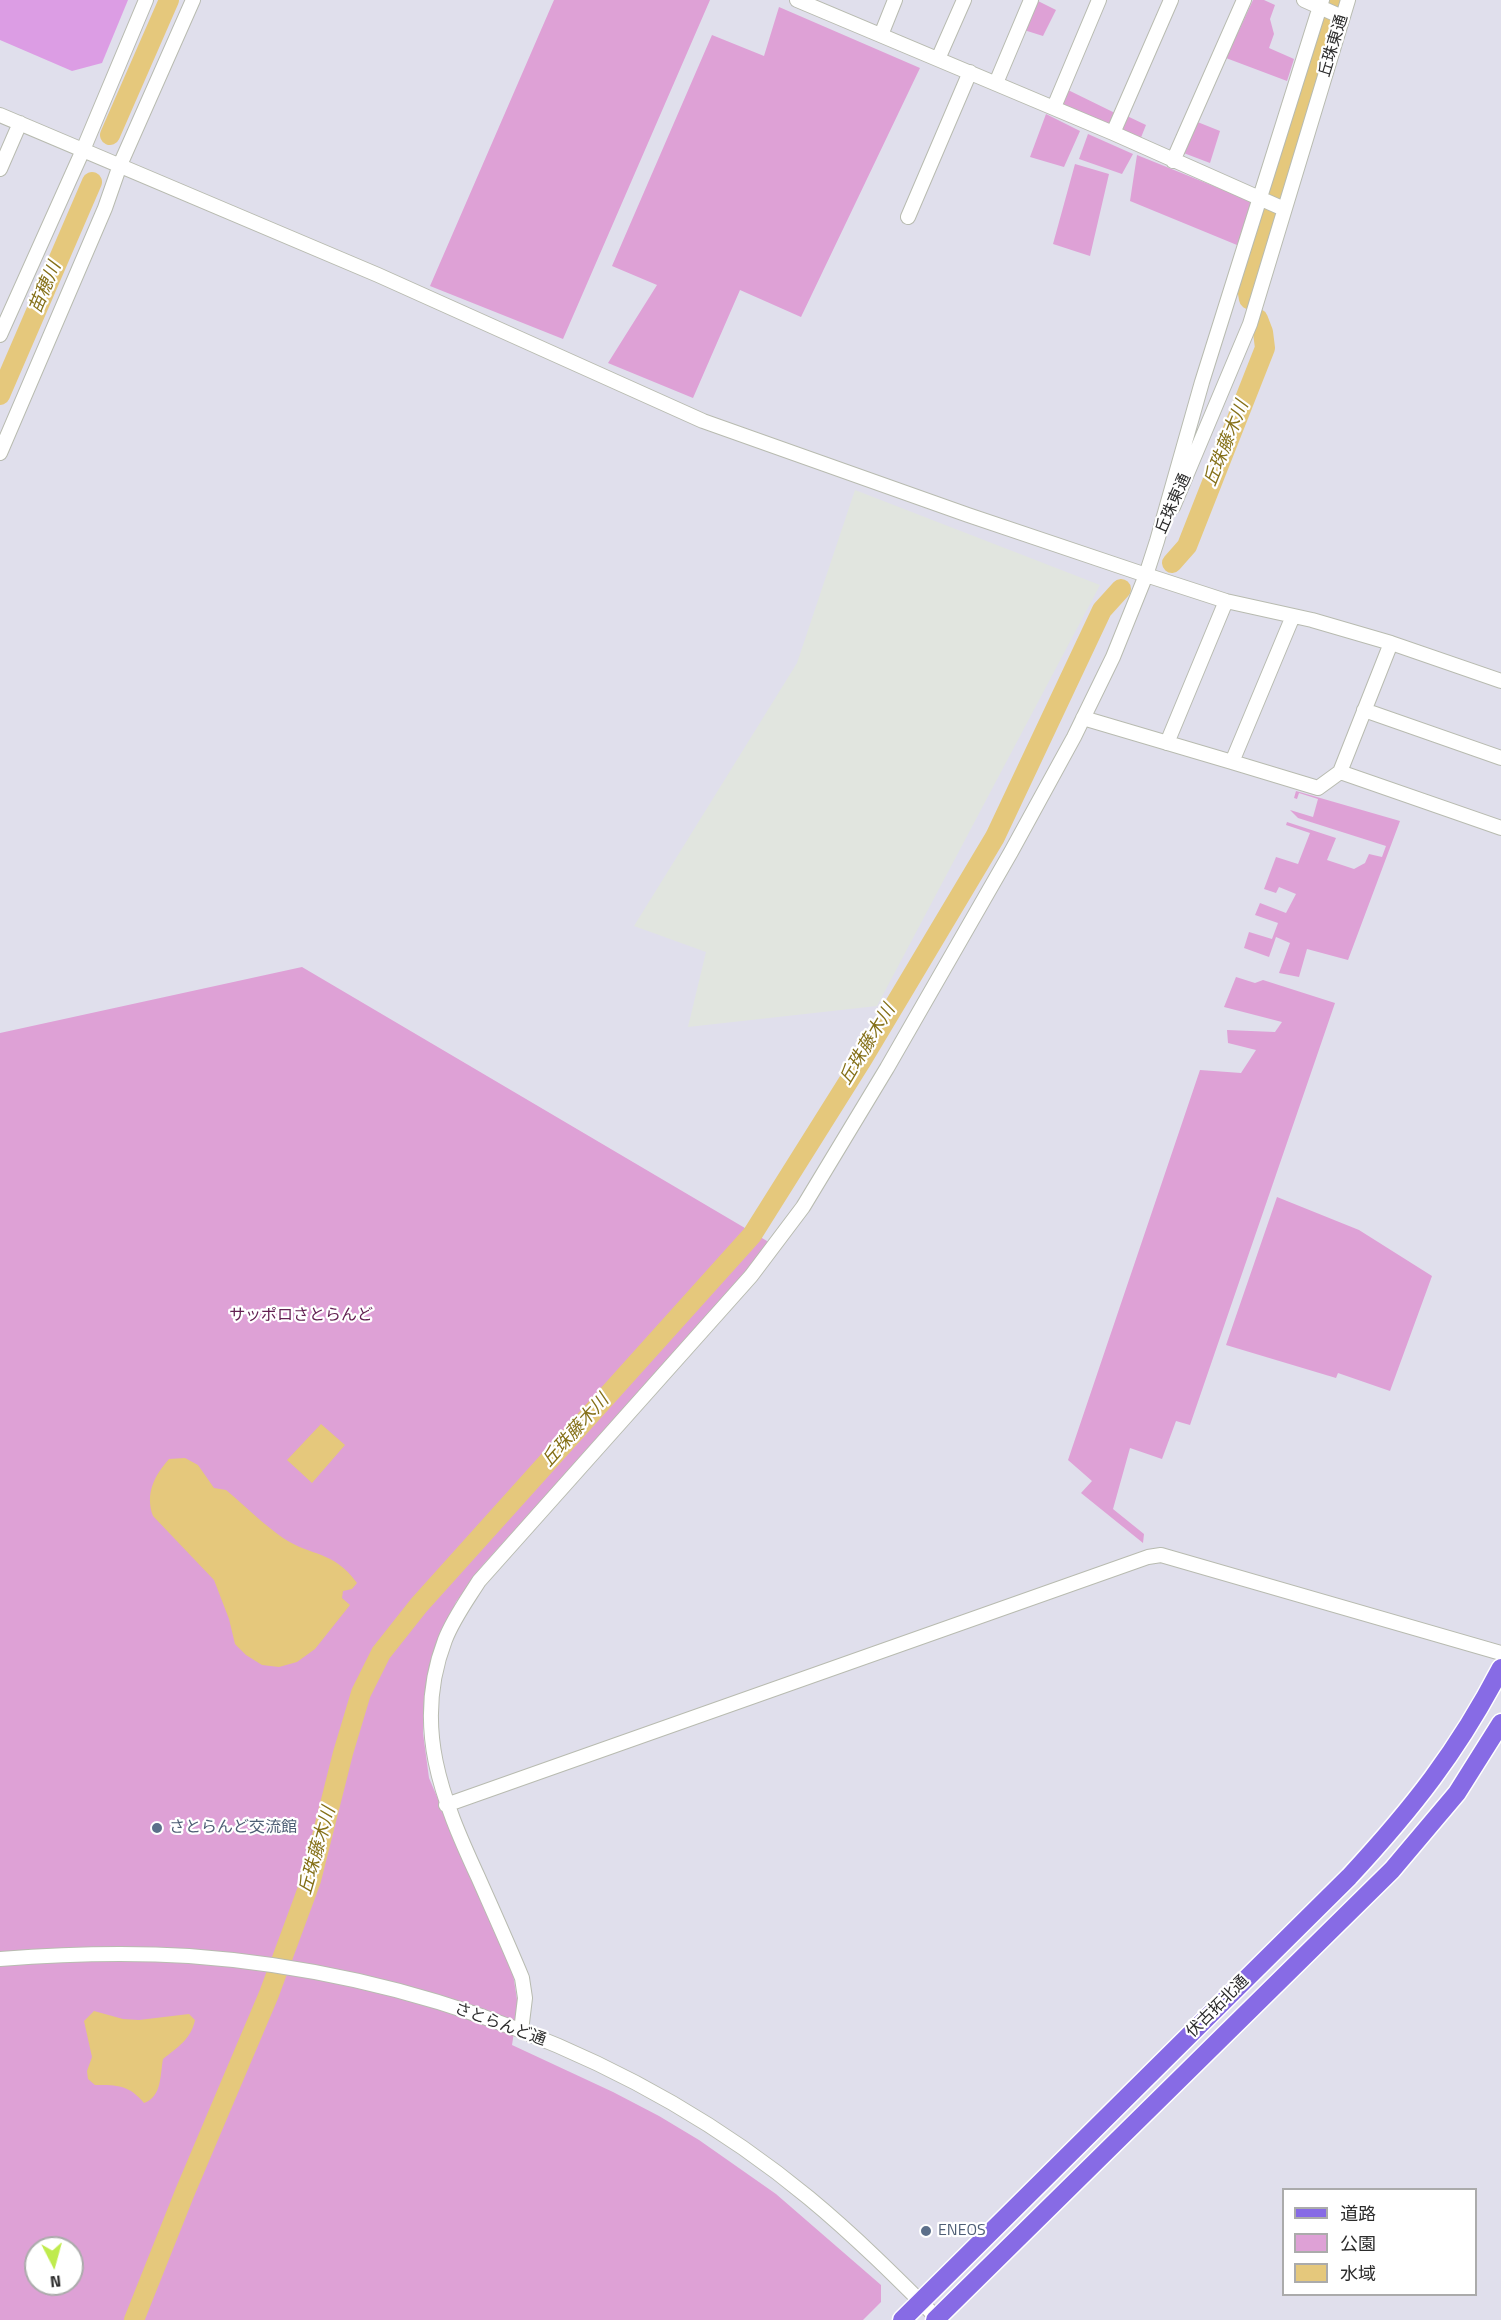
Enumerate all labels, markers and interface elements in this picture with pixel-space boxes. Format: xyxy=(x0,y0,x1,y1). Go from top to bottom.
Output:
street label: 丘珠東通 xyxy=(1315,13,1353,79)
water label: 苗穂川 xyxy=(26,259,66,317)
water label: 丘珠藤木川 xyxy=(1200,398,1254,490)
street label: 丘珠東通 xyxy=(1152,471,1196,537)
water label: 丘珠藤木川 xyxy=(836,1001,900,1089)
park label: サッポロさとらんど xyxy=(229,1306,373,1326)
water label: 丘珠藤木川 xyxy=(538,1390,614,1472)
water label: 丘珠藤木川 xyxy=(295,1805,341,1897)
place label: さとらんど交流館 xyxy=(169,1818,297,1838)
marker: さとらんど交流館 xyxy=(150,1821,164,1835)
street label: 伏古拓北通 xyxy=(1183,1972,1253,2042)
street label: さとらんど通 xyxy=(452,2000,548,2050)
legend xyxy=(1282,2188,1477,2296)
text: 道路 xyxy=(1340,2200,1376,2227)
place label: ENEOS xyxy=(938,2221,986,2241)
marker: ENEOS xyxy=(919,2224,933,2238)
text: 公園 xyxy=(1340,2230,1376,2257)
north arrow xyxy=(24,2236,84,2296)
text: 水域 xyxy=(1340,2260,1376,2287)
text: N xyxy=(49,2269,62,2294)

